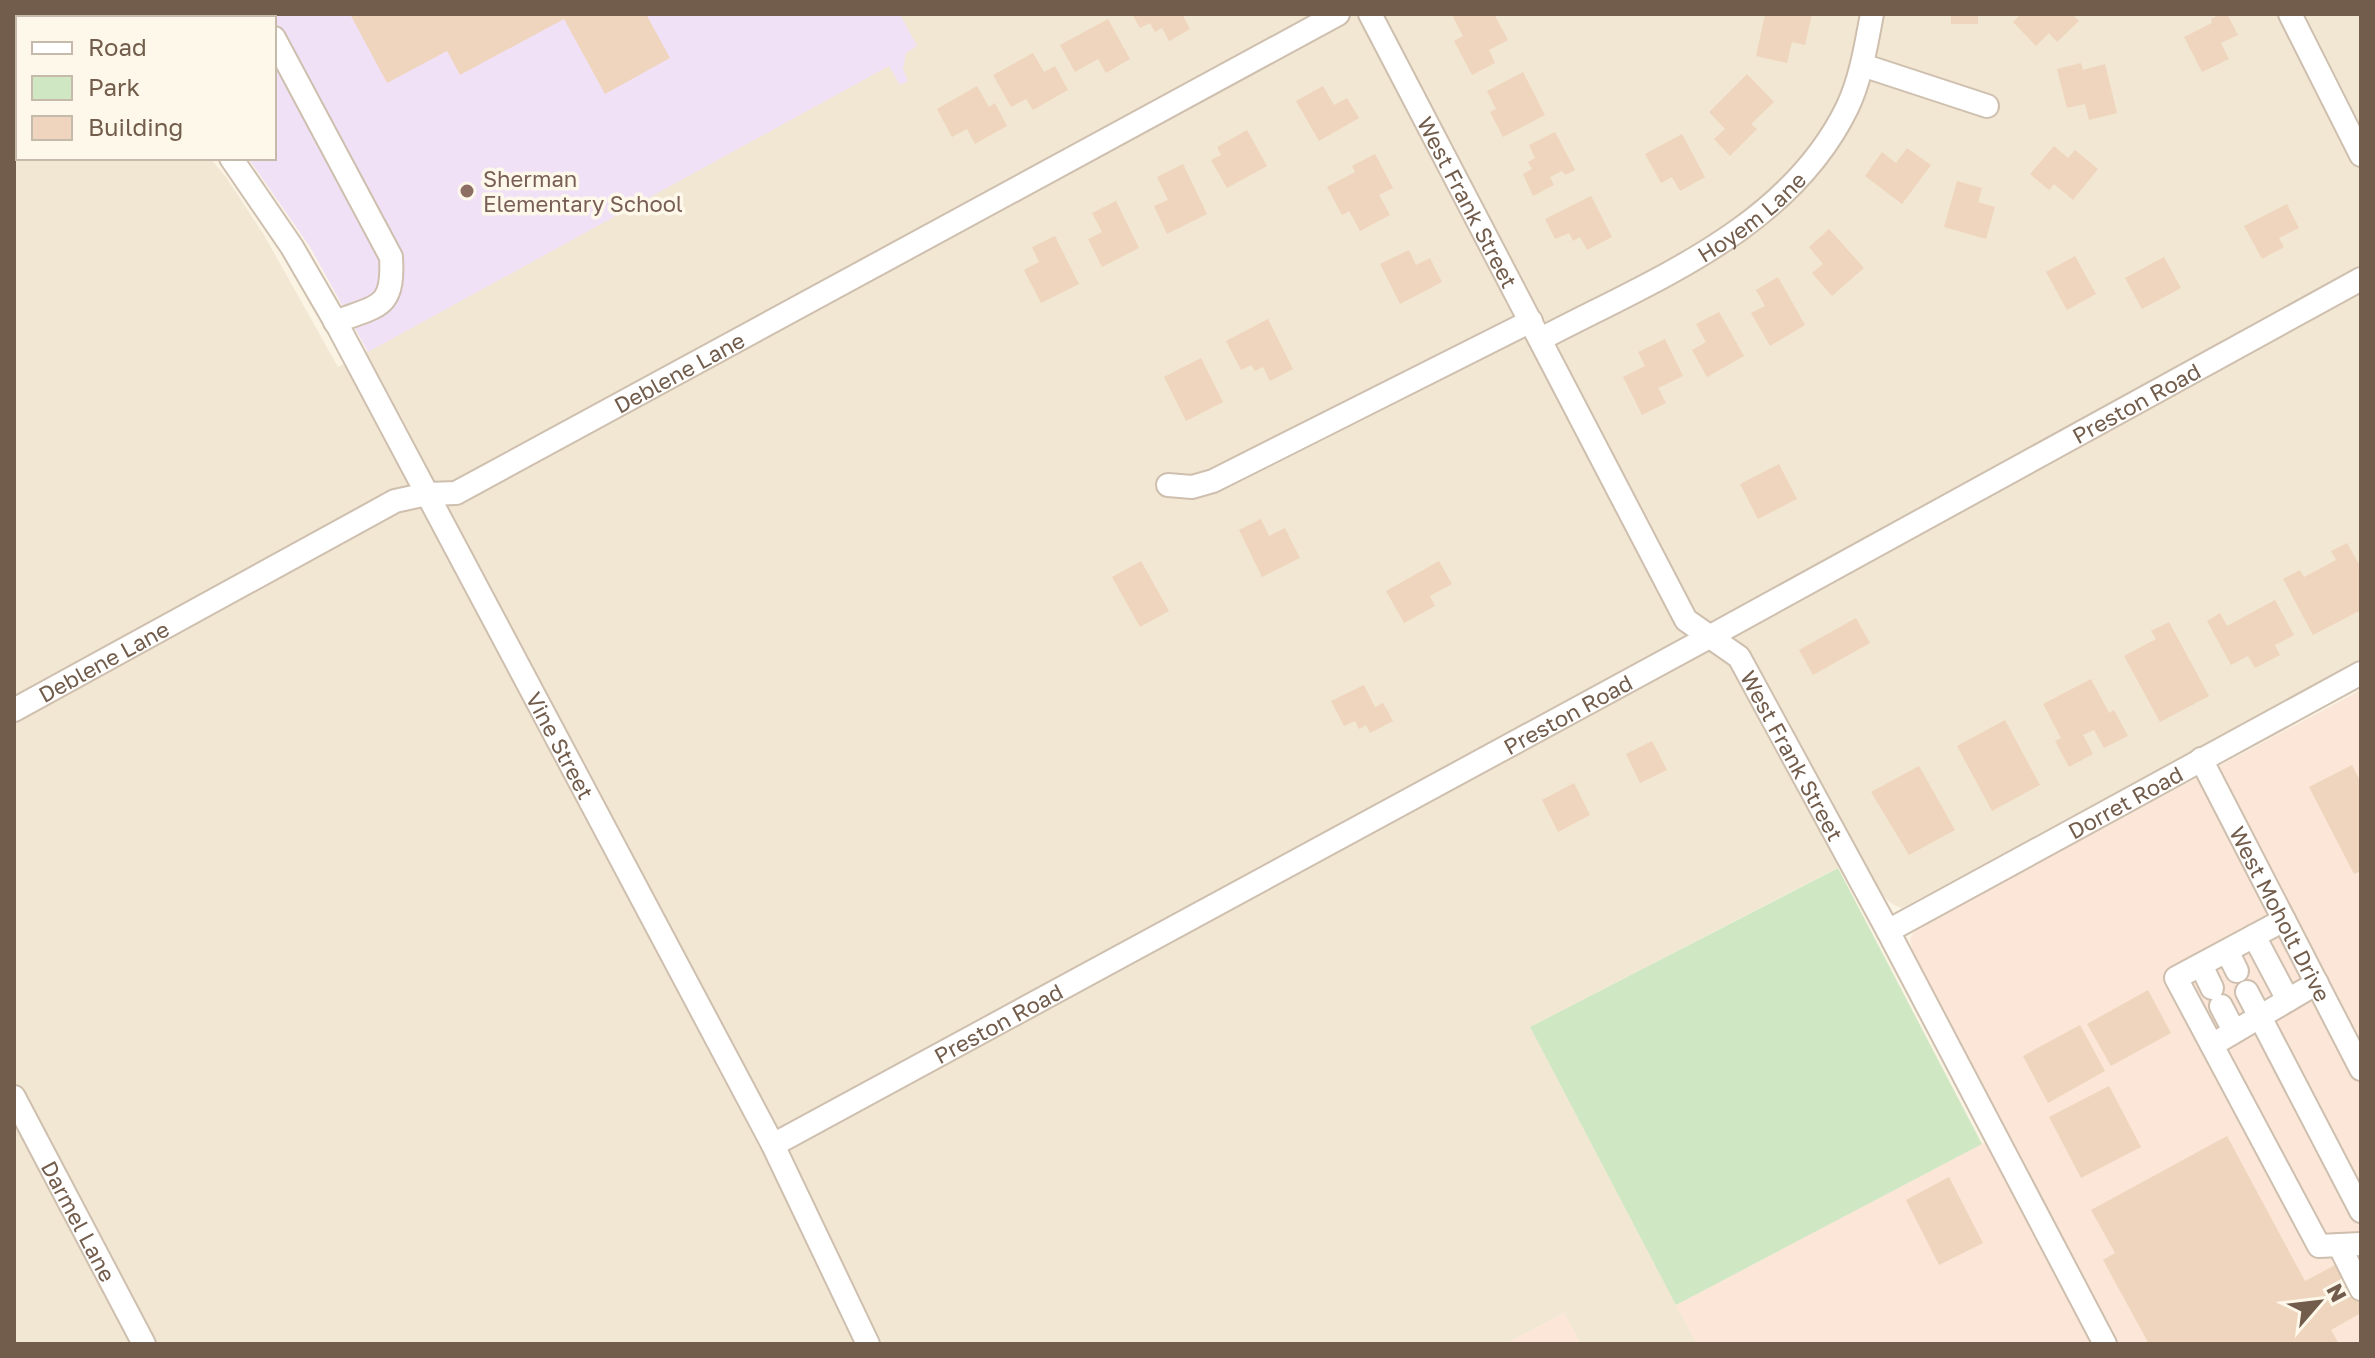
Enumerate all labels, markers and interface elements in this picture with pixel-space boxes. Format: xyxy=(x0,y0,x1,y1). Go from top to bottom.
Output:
legend xyxy=(16,16,276,160)
text: Road xyxy=(88,32,147,61)
text: Park xyxy=(88,72,140,101)
text: Building xyxy=(88,112,183,141)
street label: West Frank Street xyxy=(1412,112,1524,292)
place label: Sherman Elementary School xyxy=(483,165,683,217)
street label: Hoyem Lane xyxy=(1692,166,1811,267)
marker: Sherman Elementary School xyxy=(458,182,476,200)
street label: Deblene Lane xyxy=(609,326,749,418)
street label: Preston Road xyxy=(2067,357,2205,449)
street label: Deblene Lane xyxy=(34,614,173,708)
street label: West Frank Street xyxy=(1735,666,1850,845)
street label: Preston Road xyxy=(1499,668,1636,760)
street label: Vine Street xyxy=(521,687,600,804)
street label: Dorret Road xyxy=(2063,760,2187,844)
street label: West Moholt Drive xyxy=(2224,822,2337,1006)
street label: Preston Road xyxy=(929,977,1067,1069)
street label: Darmel Lane xyxy=(36,1156,122,1286)
north arrow xyxy=(2279,1262,2359,1342)
text: N xyxy=(2321,1279,2353,1306)

